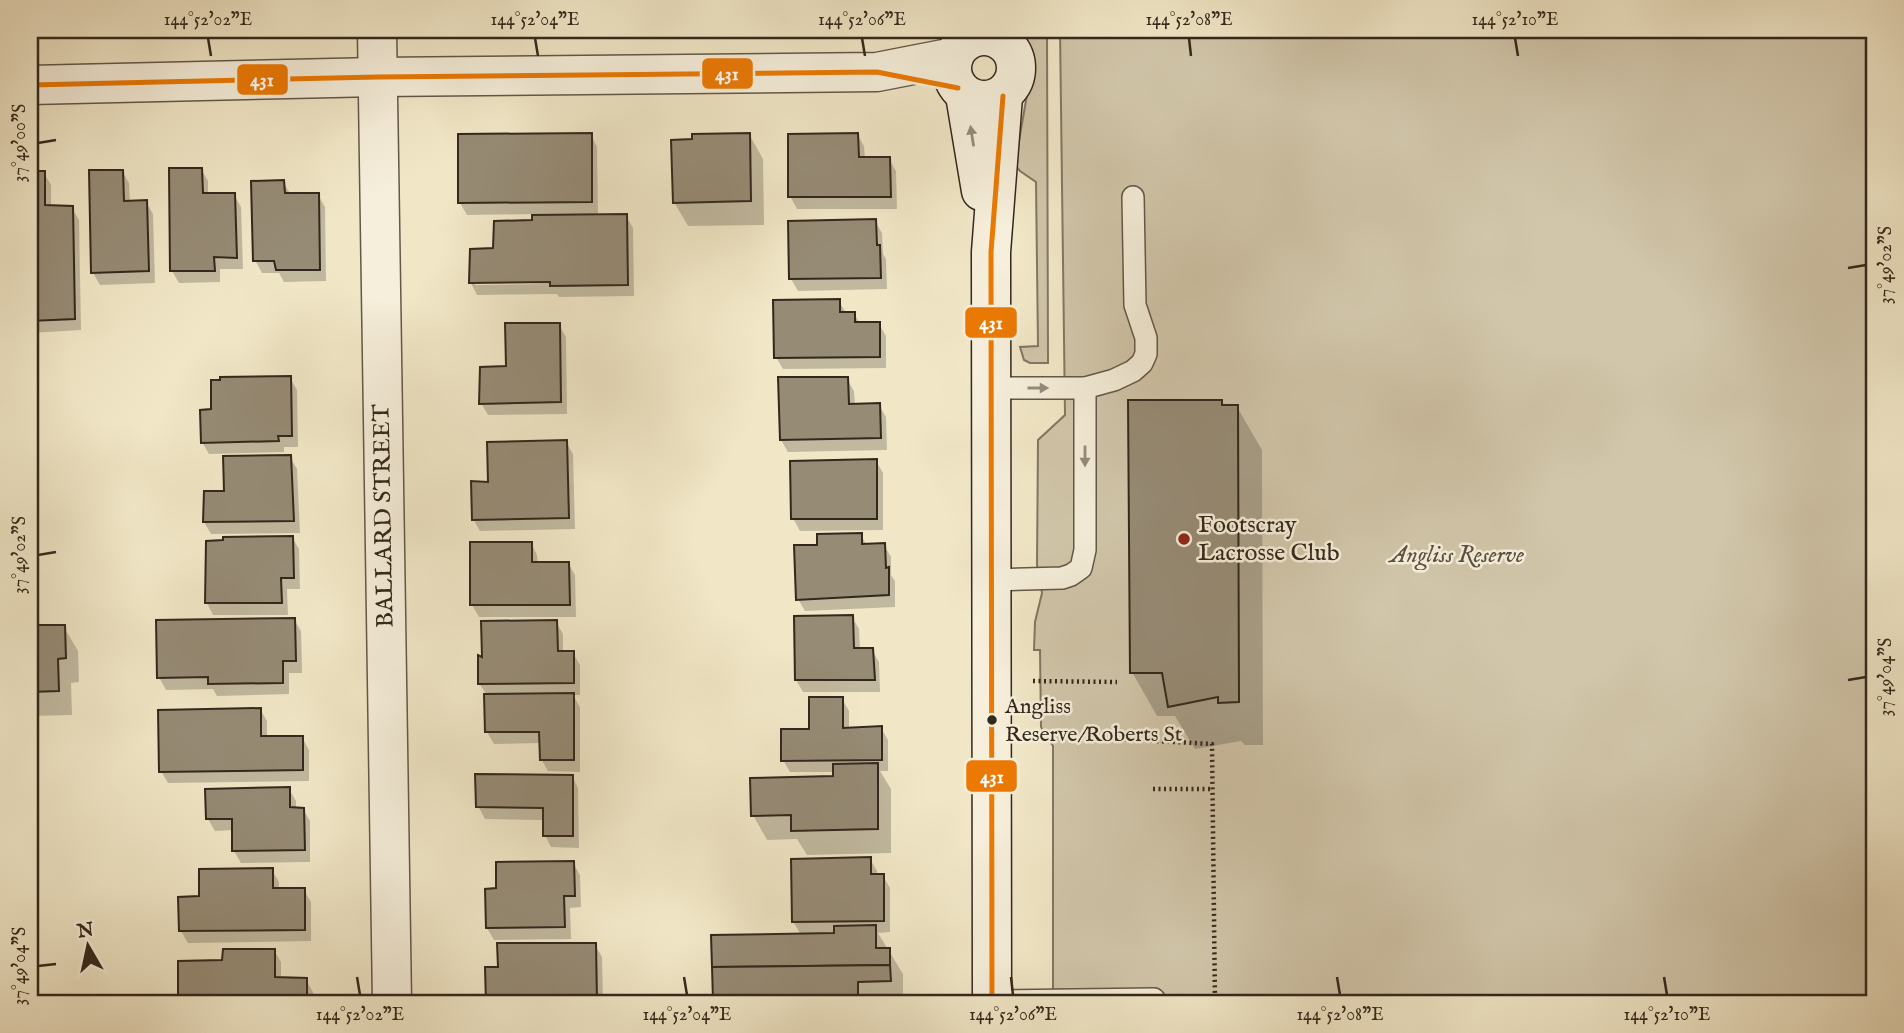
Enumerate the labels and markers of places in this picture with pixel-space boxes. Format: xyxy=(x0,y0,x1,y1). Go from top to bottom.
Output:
place label: Footscray Lacrosse Club xyxy=(1198,510,1340,569)
marker: Footscray Lacrosse Club xyxy=(1176,531,1192,547)
place label: Angliss Reserve/Roberts St xyxy=(1004,693,1183,749)
marker: Angliss Reserve/Roberts St xyxy=(985,713,999,727)

